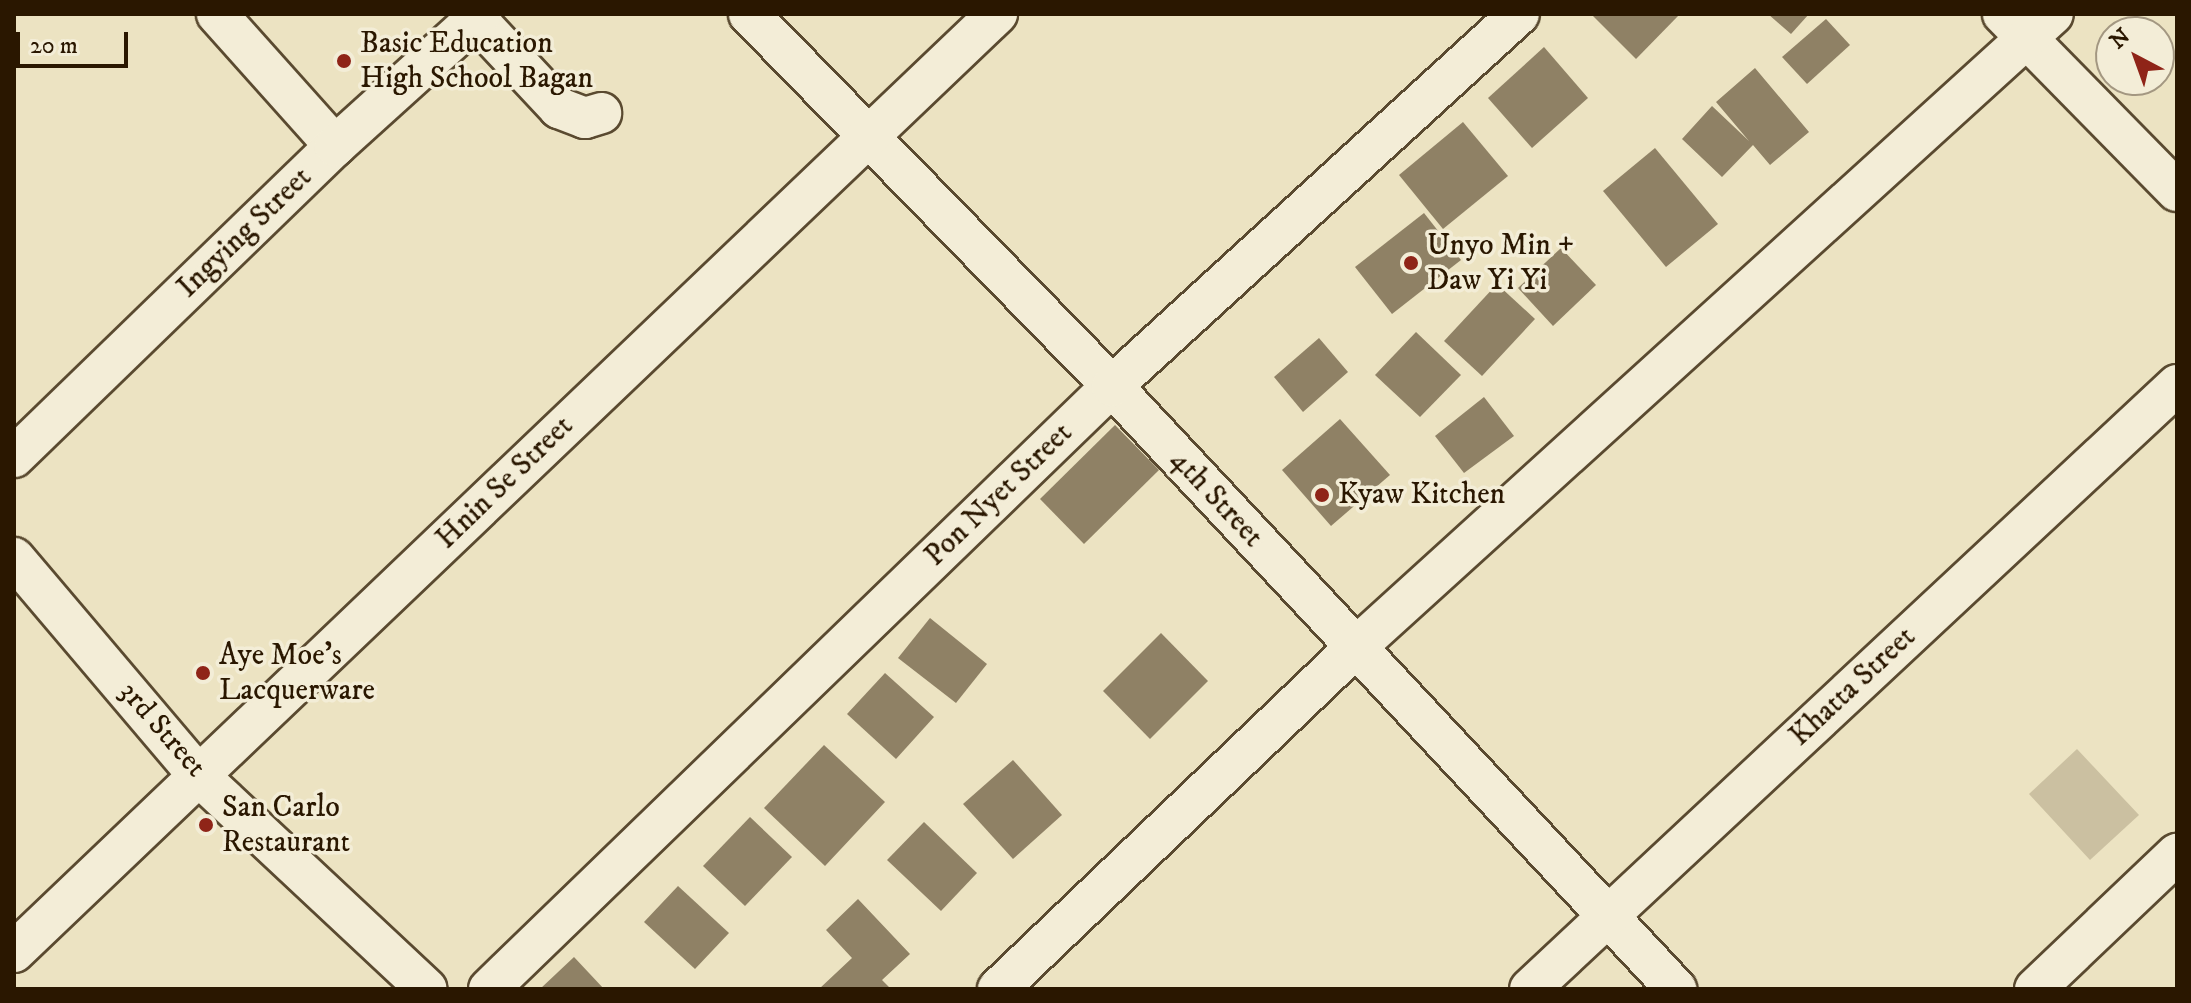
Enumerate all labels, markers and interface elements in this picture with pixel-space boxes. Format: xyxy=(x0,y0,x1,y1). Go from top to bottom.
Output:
scale bar xyxy=(20,16,132,66)
north arrow xyxy=(2095,16,2175,96)
text: N xyxy=(2105,23,2136,55)
place label: Basic Education High School Bagan xyxy=(360,26,593,96)
text: 20 m xyxy=(30,31,78,61)
marker: Basic Education High School Bagan xyxy=(335,52,353,70)
street label: Ingying Street xyxy=(170,160,320,306)
place label: Unyo Min + Daw Yi Yi xyxy=(1427,228,1574,298)
marker: Unyo Min + Daw Yi Yi xyxy=(1402,254,1420,272)
street label: Hnin Se Street xyxy=(429,409,581,557)
street label: Pon Nyet Street xyxy=(918,416,1080,574)
street label: 4th Street xyxy=(1162,443,1270,555)
place label: Kyaw Kitchen xyxy=(1338,477,1505,513)
marker: Kyaw Kitchen xyxy=(1313,486,1331,504)
street label: Khatta Street xyxy=(1783,620,1923,754)
place label: Aye Moe's Lacquerware xyxy=(219,638,375,708)
marker: Aye Moe's Lacquerware xyxy=(194,664,212,682)
street label: 3rd Street xyxy=(111,675,213,785)
place label: San Carlo Restaurant xyxy=(222,790,350,860)
marker: San Carlo Restaurant xyxy=(197,816,215,834)

